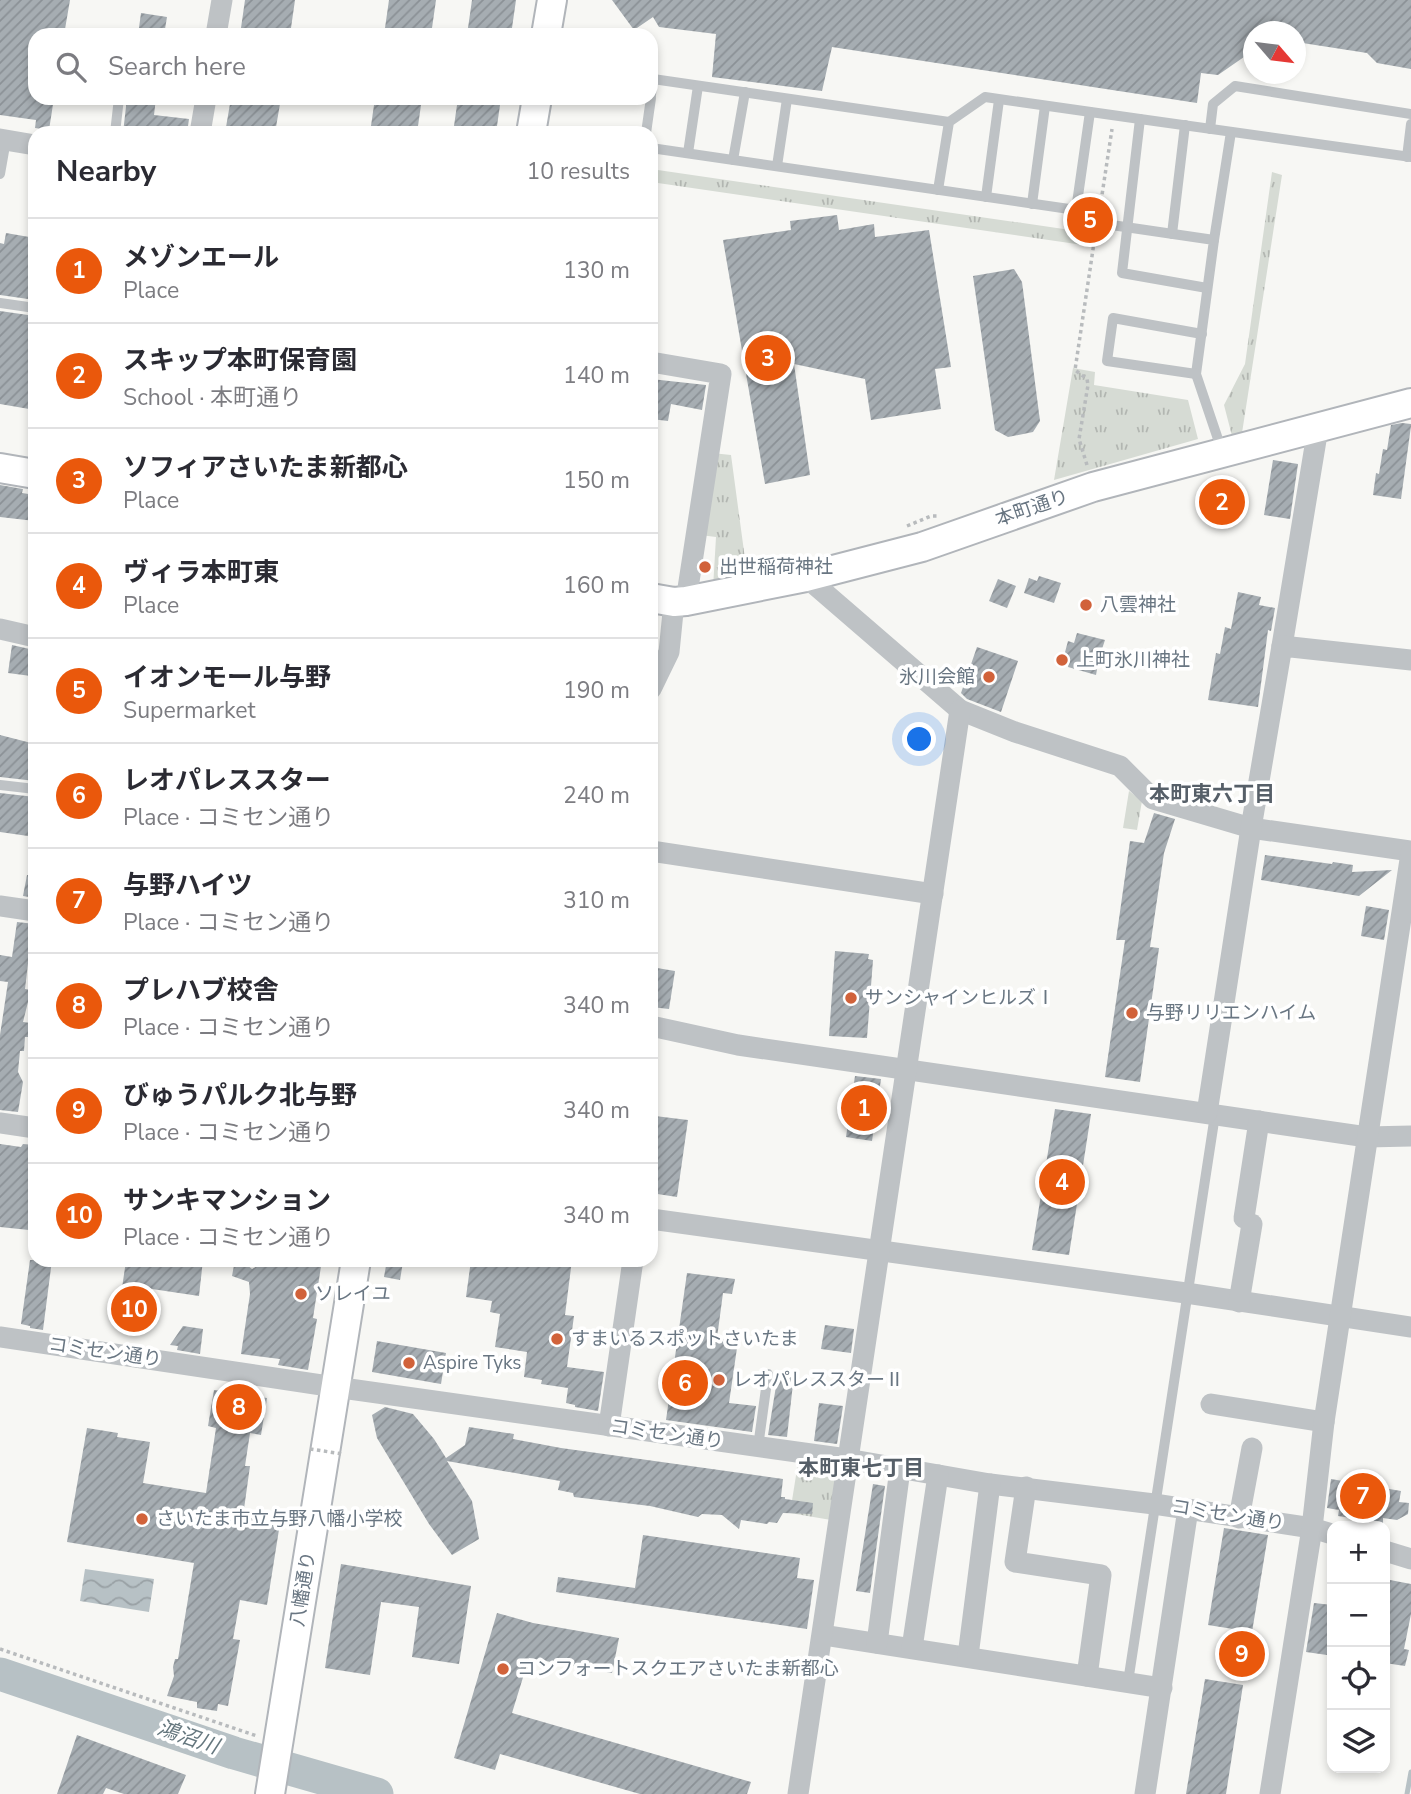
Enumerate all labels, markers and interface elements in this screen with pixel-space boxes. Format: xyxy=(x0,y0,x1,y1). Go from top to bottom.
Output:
north arrow xyxy=(1243,21,1306,84)
search box xyxy=(28,28,658,105)
icon: search xyxy=(52,48,90,86)
text: Search here xyxy=(108,49,246,84)
text: Nearby xyxy=(56,151,156,192)
text: 10 results xyxy=(526,156,630,187)
pin: 5 xyxy=(1067,194,1113,246)
text: メゾンエール xyxy=(123,240,279,275)
text: 1 xyxy=(72,255,86,286)
text: 130 m xyxy=(563,255,630,286)
text: Place xyxy=(123,275,179,306)
pin: 3 xyxy=(745,332,791,384)
text: スキップ本町保育園 xyxy=(123,343,357,378)
text: 2 xyxy=(72,360,86,391)
text: 140 m xyxy=(563,360,630,391)
text: School · 本町通り xyxy=(123,382,302,413)
text: ソフィアさいたま新都心 xyxy=(123,450,408,485)
text: 3 xyxy=(72,465,86,496)
text: 150 m xyxy=(563,465,630,496)
pin: 2 xyxy=(1199,476,1245,528)
street label: 本町通り xyxy=(992,483,1072,533)
text: Place xyxy=(123,485,179,516)
place label: 出世稲荷神社 xyxy=(719,554,833,580)
text: ヴィラ本町東 xyxy=(123,555,279,590)
marker: 出世稲荷神社 xyxy=(697,559,713,575)
text: 4 xyxy=(72,570,86,601)
text: 160 m xyxy=(563,570,630,601)
text: Place xyxy=(123,590,179,621)
place label: 八雲神社 xyxy=(1100,592,1176,618)
marker: 八雲神社 xyxy=(1078,597,1094,613)
place label: 上町氷川神社 xyxy=(1076,647,1190,673)
marker: 上町氷川神社 xyxy=(1054,652,1070,668)
text: イオンモール与野 xyxy=(123,660,331,695)
place label: 氷川会館 xyxy=(899,664,975,690)
marker: 氷川会館 xyxy=(981,669,997,685)
text: 5 xyxy=(72,675,86,706)
text: 190 m xyxy=(563,675,630,706)
text: Supermarket xyxy=(123,695,256,726)
your location xyxy=(902,722,936,756)
text: レオパレススター xyxy=(123,763,331,798)
text: 6 xyxy=(72,780,86,811)
text: 240 m xyxy=(563,780,630,811)
district label: 本町東六丁目 xyxy=(1149,780,1275,808)
text: Place · コミセン通り xyxy=(123,802,334,833)
text: 与野ハイツ xyxy=(123,868,252,903)
text: 7 xyxy=(72,885,86,916)
text: 310 m xyxy=(563,885,630,916)
text: Place · コミセン通り xyxy=(123,907,334,938)
text: プレハブ校舎 xyxy=(123,973,279,1008)
place label: サンシャインヒルズⅠ xyxy=(865,985,1055,1011)
text: 8 xyxy=(72,990,86,1021)
text: 340 m xyxy=(563,990,630,1021)
marker: サンシャインヒルズⅠ xyxy=(843,990,859,1006)
place label: 与野リリエンハイム xyxy=(1146,1000,1316,1026)
marker: 与野リリエンハイム xyxy=(1124,1005,1140,1021)
text: Place · コミセン通り xyxy=(123,1012,334,1043)
text: びゅうパルク北与野 xyxy=(123,1078,357,1113)
pin: 1 xyxy=(841,1082,887,1134)
text: 9 xyxy=(72,1095,86,1126)
text: 340 m xyxy=(563,1095,630,1126)
text: Place · コミセン通り xyxy=(123,1117,334,1148)
pin: 4 xyxy=(1039,1156,1085,1208)
text: サンキマンション xyxy=(123,1183,331,1218)
text: 10 xyxy=(65,1200,93,1231)
text: 340 m xyxy=(563,1200,630,1231)
text: Place · コミセン通り xyxy=(123,1222,334,1253)
place label: ソレイユ xyxy=(315,1281,391,1307)
pin: 10 xyxy=(111,1283,157,1335)
marker: ソレイユ xyxy=(293,1286,309,1302)
place label: すまいるスポットさいたま xyxy=(571,1326,798,1352)
street label: コミセン通り xyxy=(47,1331,163,1373)
marker: すまいるスポットさいたま xyxy=(549,1331,565,1347)
place label: Aspire Tyks xyxy=(423,1350,521,1376)
marker: Aspire Tyks xyxy=(401,1355,417,1371)
pin: 6 xyxy=(662,1357,708,1409)
place label: レオパレススターⅡ xyxy=(733,1367,904,1393)
marker: レオパレススターⅡ xyxy=(711,1372,727,1388)
pin: 8 xyxy=(216,1381,262,1433)
street label: コミセン通り xyxy=(609,1413,725,1455)
district label: 本町東七丁目 xyxy=(798,1454,924,1482)
pin: 7 xyxy=(1340,1470,1386,1522)
street label: コミセン通り xyxy=(1170,1493,1286,1537)
place label: さいたま市立与野八幡小学校 xyxy=(156,1506,402,1532)
marker: さいたま市立与野八幡小学校 xyxy=(134,1511,150,1527)
map controls xyxy=(1327,1521,1390,1773)
button: + xyxy=(1327,1521,1390,1584)
street label: 八幡通り xyxy=(284,1549,322,1629)
button: − xyxy=(1327,1584,1390,1647)
pin: 9 xyxy=(1219,1628,1265,1680)
button: locate xyxy=(1327,1647,1390,1710)
place label: コンフォートスクエアさいたま新都心 xyxy=(517,1656,839,1682)
marker: コンフォートスクエアさいたま新都心 xyxy=(495,1661,511,1677)
button: layers xyxy=(1327,1710,1390,1773)
water label: 鴻沼川 xyxy=(154,1714,224,1761)

